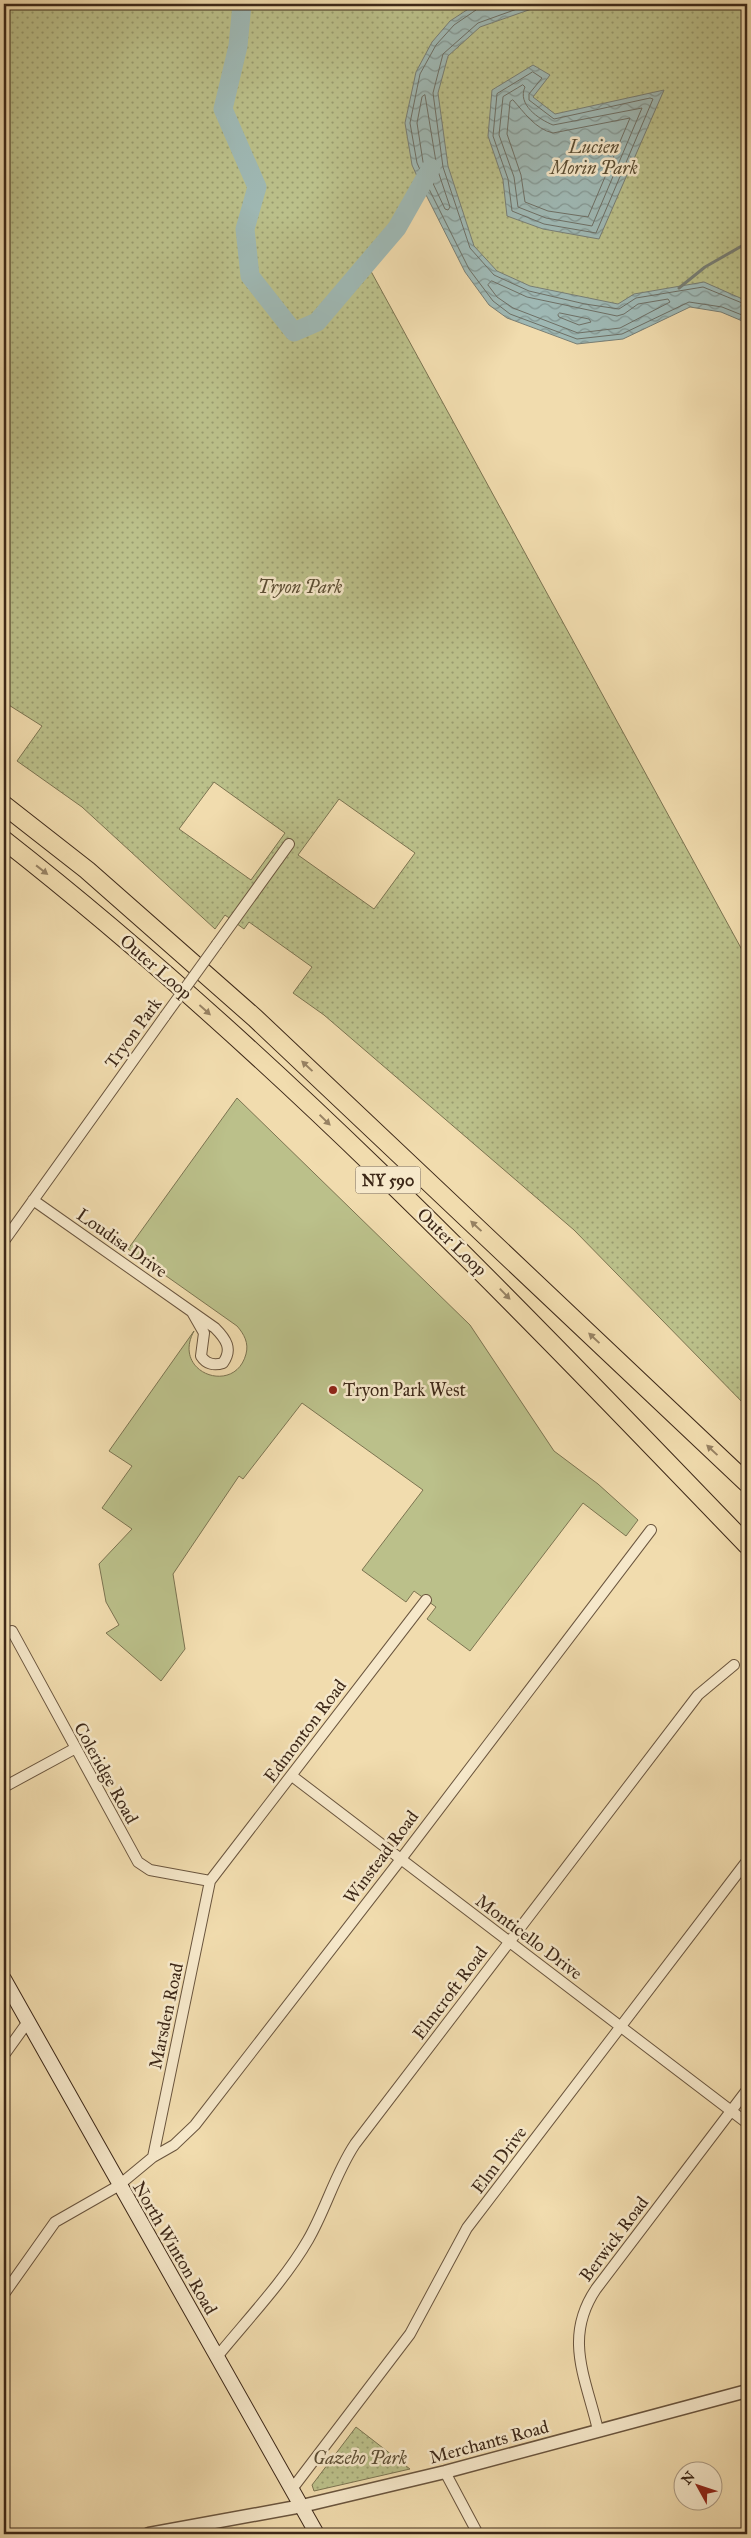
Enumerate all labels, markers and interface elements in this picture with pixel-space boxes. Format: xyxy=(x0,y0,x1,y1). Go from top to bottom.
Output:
park label: Lucien Morin Park xyxy=(548,136,638,179)
park label: Tryon Park xyxy=(258,576,342,598)
one-way arrow xyxy=(35,865,48,876)
street label: Outer Loop xyxy=(115,930,197,1004)
street label: Tryon Park xyxy=(100,993,166,1073)
one-way arrow xyxy=(199,1004,211,1016)
one-way arrow xyxy=(302,1060,314,1072)
one-way arrow xyxy=(318,1114,330,1126)
road number: NY 590 xyxy=(356,1166,420,1194)
street label: Outer Loop xyxy=(413,1203,491,1281)
street label: Loudisa Drive xyxy=(72,1204,172,1282)
one-way arrow xyxy=(470,1220,482,1232)
one-way arrow xyxy=(499,1287,511,1299)
one-way arrow xyxy=(588,1332,600,1344)
place label: Tryon Park West xyxy=(343,1379,467,1401)
marker: Tryon Park West xyxy=(327,1384,339,1396)
one-way arrow xyxy=(706,1444,718,1456)
street label: Edmonton Road xyxy=(259,1675,351,1787)
street label: Coleridge Road xyxy=(68,1718,143,1828)
street label: Winstead Road xyxy=(339,1806,423,1908)
street label: Monticello Drive xyxy=(471,1890,587,1984)
street label: Elmcroft Road xyxy=(408,1942,492,2044)
street label: Marsden Road xyxy=(144,1961,188,2071)
street label: Elm Drive xyxy=(467,2122,531,2198)
street label: North Winton Road xyxy=(128,2177,222,2319)
street label: Berwick Road xyxy=(575,2192,653,2286)
street label: Merchants Road xyxy=(427,2416,551,2468)
park label: Gazebo Park xyxy=(313,2447,407,2469)
north arrow xyxy=(674,2460,724,2510)
text: N xyxy=(678,2468,699,2488)

